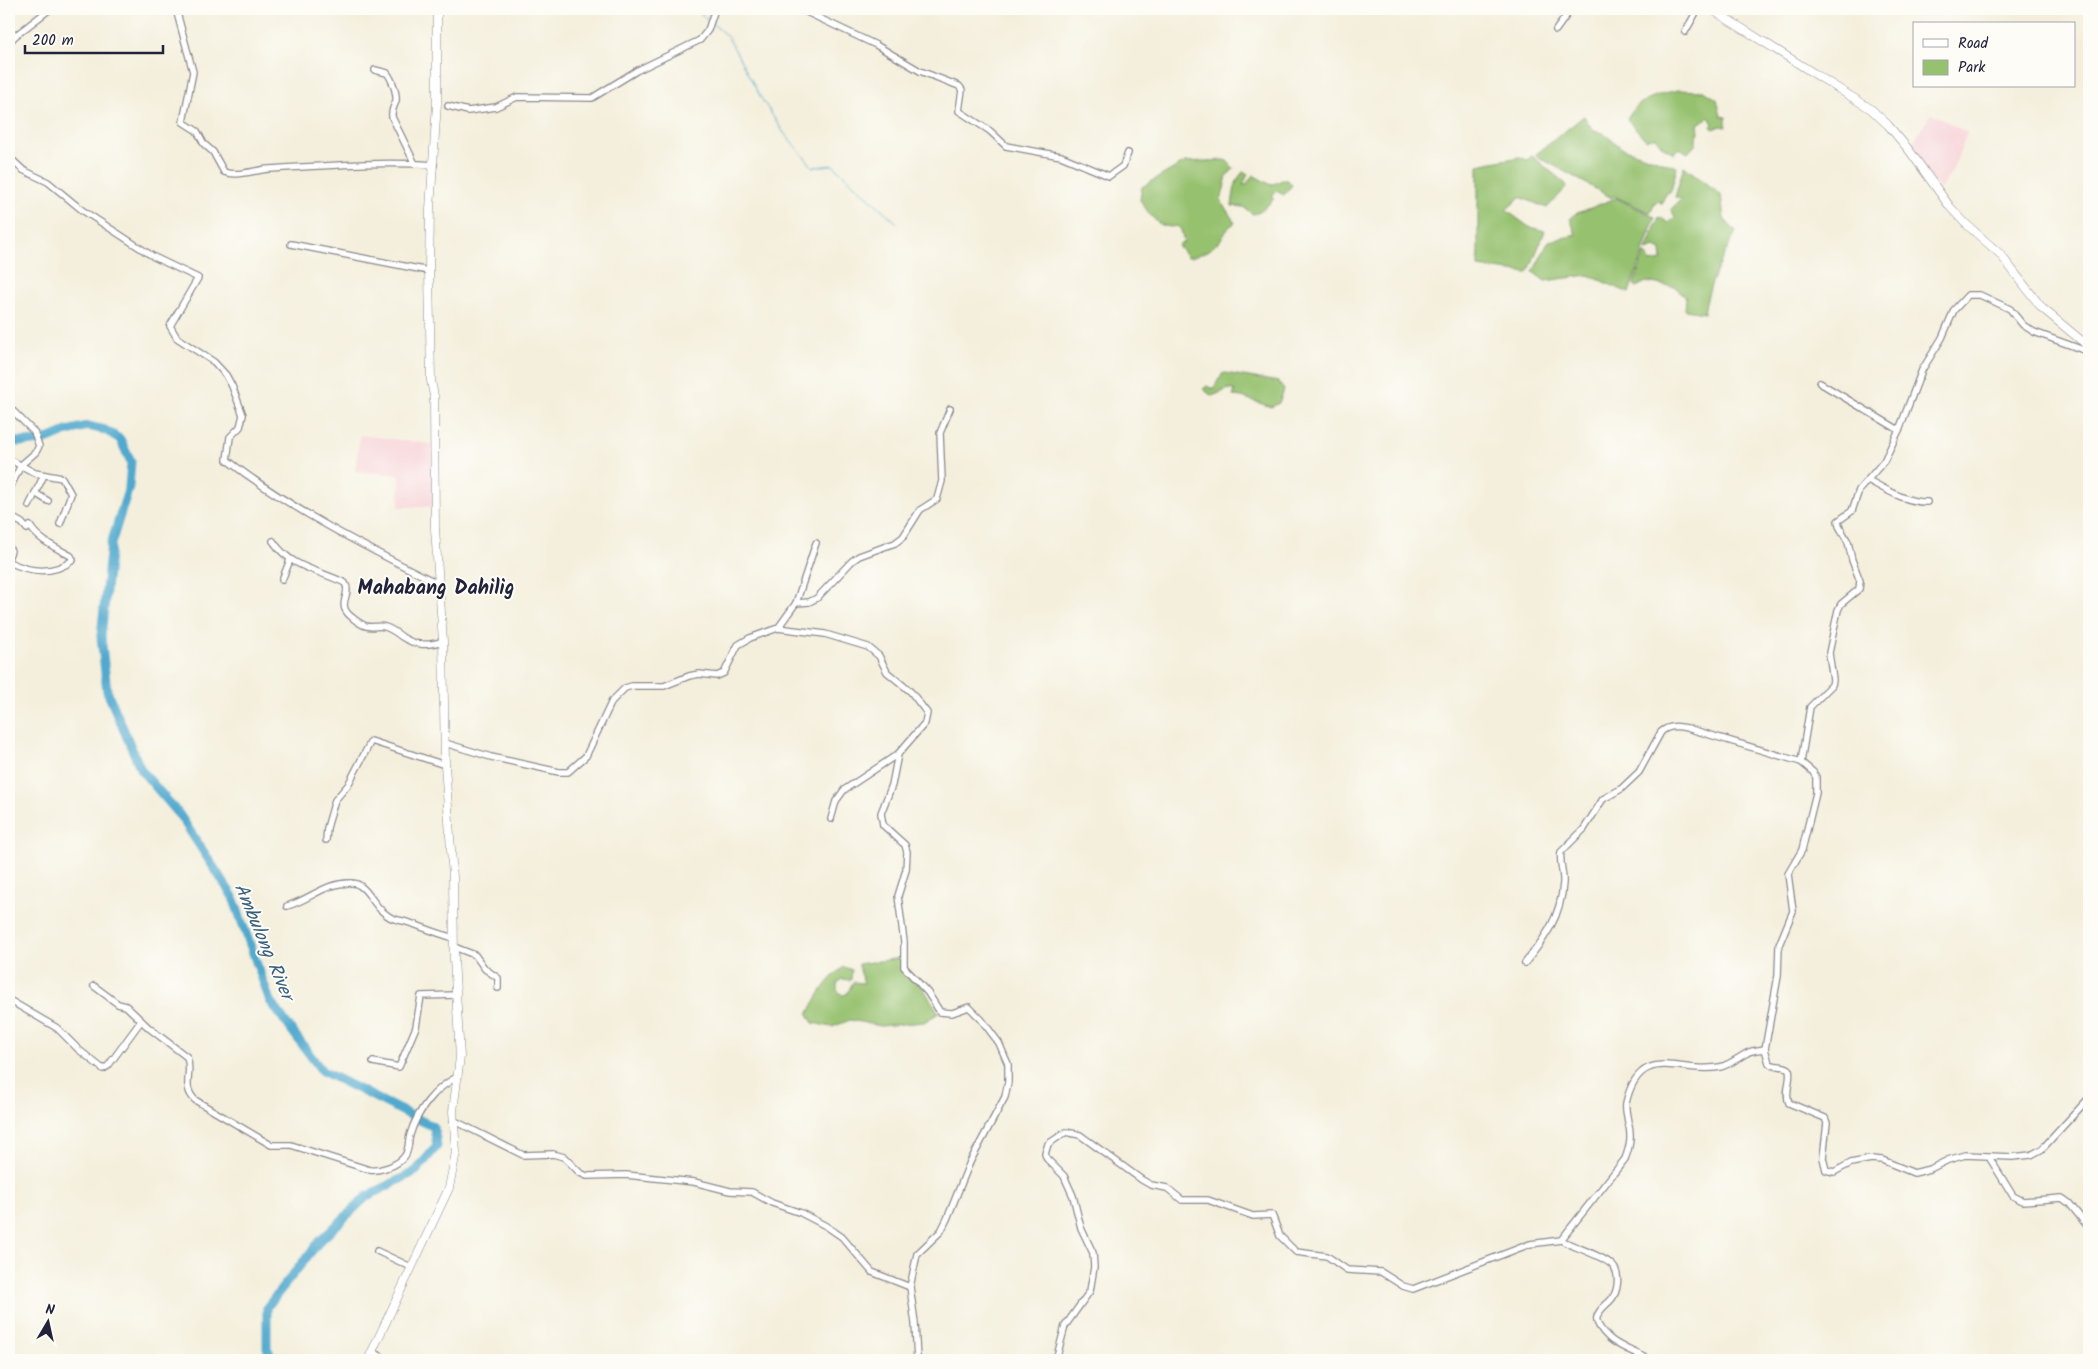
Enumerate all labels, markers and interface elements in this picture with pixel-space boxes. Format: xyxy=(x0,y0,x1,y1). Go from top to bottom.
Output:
scale bar xyxy=(25,22,162,54)
legend xyxy=(1913,22,2076,88)
text: 200 m xyxy=(32,29,74,53)
text: Road xyxy=(1958,32,1989,56)
text: Park xyxy=(1958,56,1986,80)
district label: Mahabang Dahilig xyxy=(358,573,514,605)
water label: Ambulong River xyxy=(225,879,303,1008)
north arrow xyxy=(22,1296,72,1346)
text: N xyxy=(44,1299,56,1322)

